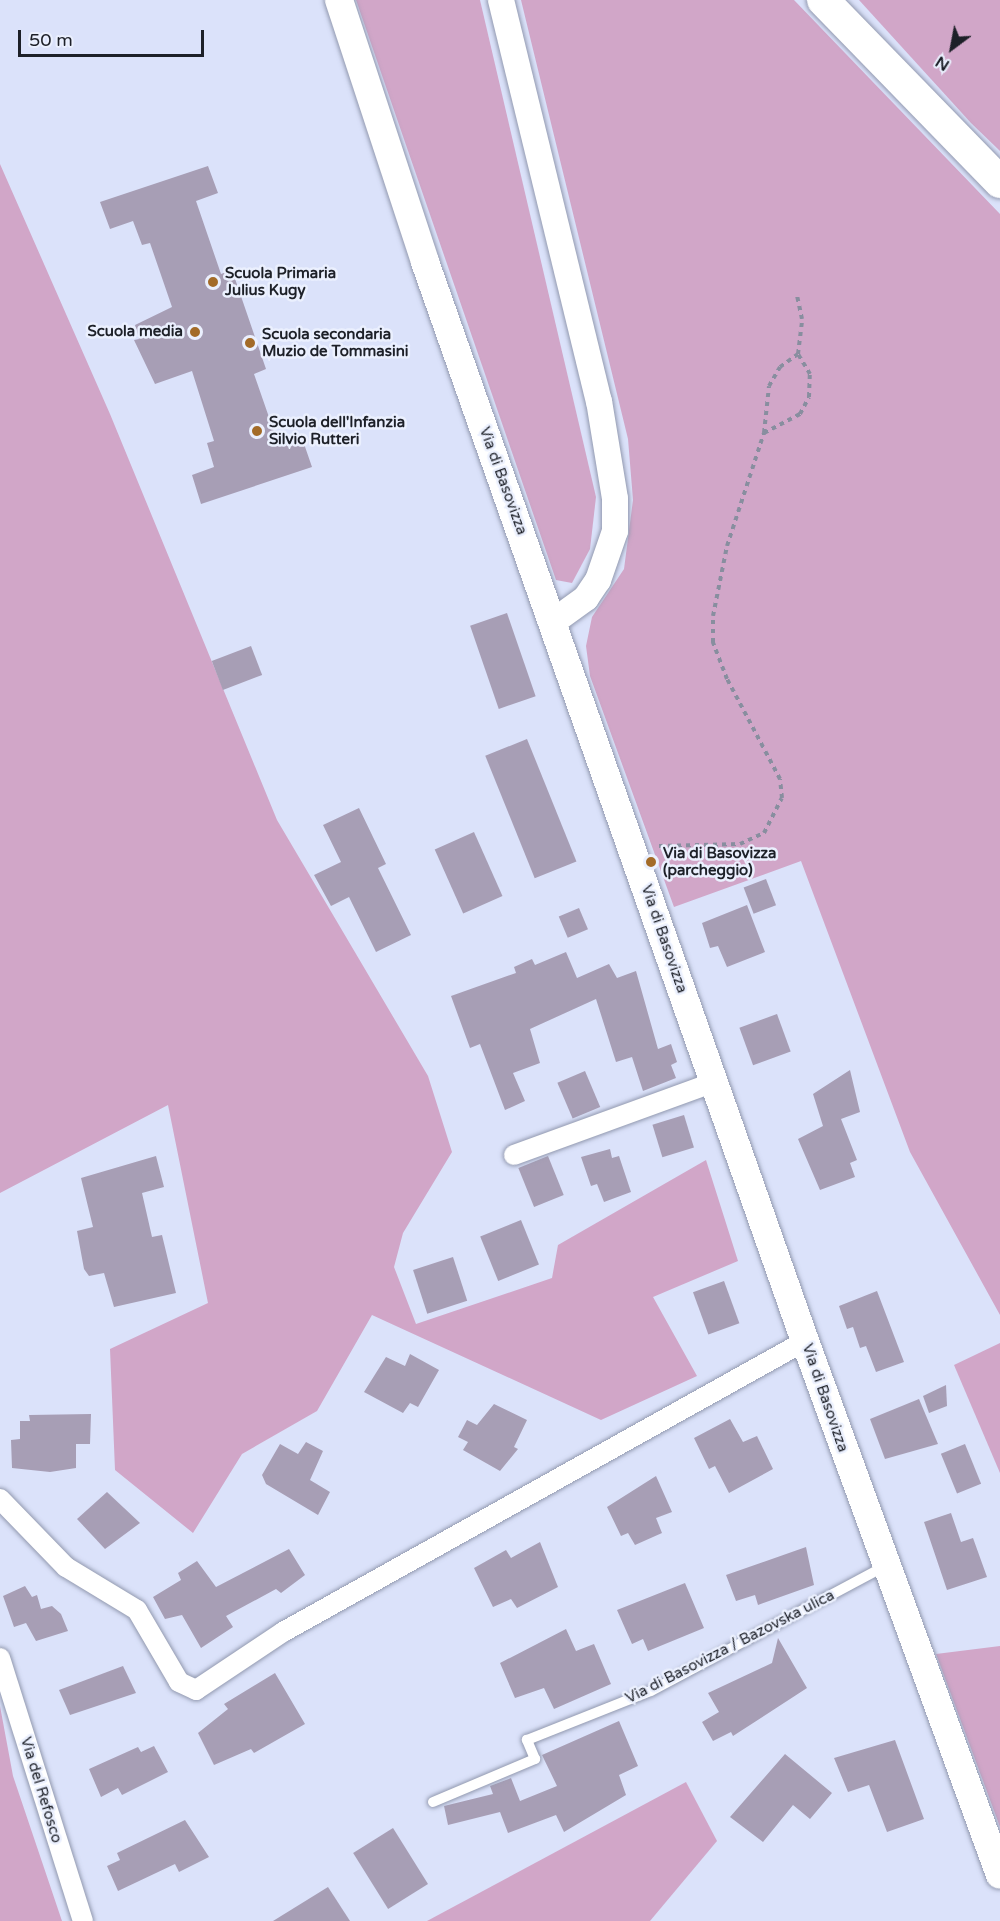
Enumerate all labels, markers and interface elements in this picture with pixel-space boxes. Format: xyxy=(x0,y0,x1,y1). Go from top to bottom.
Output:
scale bar xyxy=(21,18,207,56)
north arrow xyxy=(922,18,982,78)
text: 50 m xyxy=(29,29,73,51)
text: N xyxy=(932,51,953,75)
place label: Scuola Primaria Julius Kugy xyxy=(225,264,336,299)
marker: Scuola Primaria Julius Kugy xyxy=(206,275,220,289)
place label: Scuola media xyxy=(88,323,183,341)
marker: Scuola media xyxy=(188,325,202,339)
place label: Scuola secondaria Muzio de Tommasini xyxy=(262,325,409,360)
marker: Scuola secondaria Muzio de Tommasini xyxy=(243,336,257,350)
place label: Scuola dell'Infanzia Silvio Rutteri xyxy=(269,413,405,448)
marker: Scuola dell'Infanzia Silvio Rutteri xyxy=(250,424,264,438)
street label: Via di Basovizza xyxy=(475,425,531,537)
place label: Via di Basovizza (parcheggio) xyxy=(663,844,777,879)
marker: Via di Basovizza (parcheggio) xyxy=(644,855,658,869)
street label: Via di Basovizza xyxy=(637,882,691,996)
street label: Via di Basovizza xyxy=(798,1341,852,1455)
street label: Via di Basovizza / Bazovska ulica xyxy=(623,1586,837,1708)
street label: Via del Refosco xyxy=(16,1735,66,1845)

